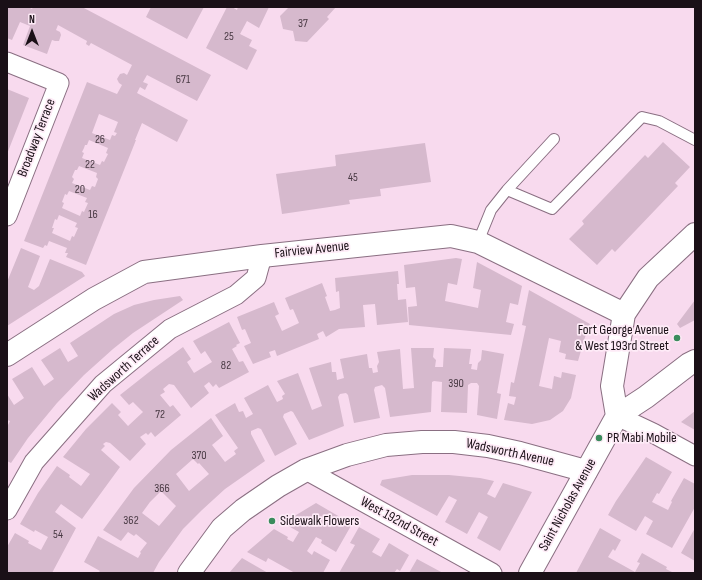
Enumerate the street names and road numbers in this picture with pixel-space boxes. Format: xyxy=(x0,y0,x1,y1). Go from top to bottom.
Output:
street label: Broadway Terrace xyxy=(14,97,60,179)
street label: Fairview Avenue xyxy=(274,238,350,262)
street label: Wadsworth Terrace xyxy=(85,333,163,405)
street label: Wadsworth Avenue xyxy=(464,435,556,471)
street label: Saint Nicholas Avenue xyxy=(536,456,600,554)
street label: West 192nd Street xyxy=(357,494,441,550)

